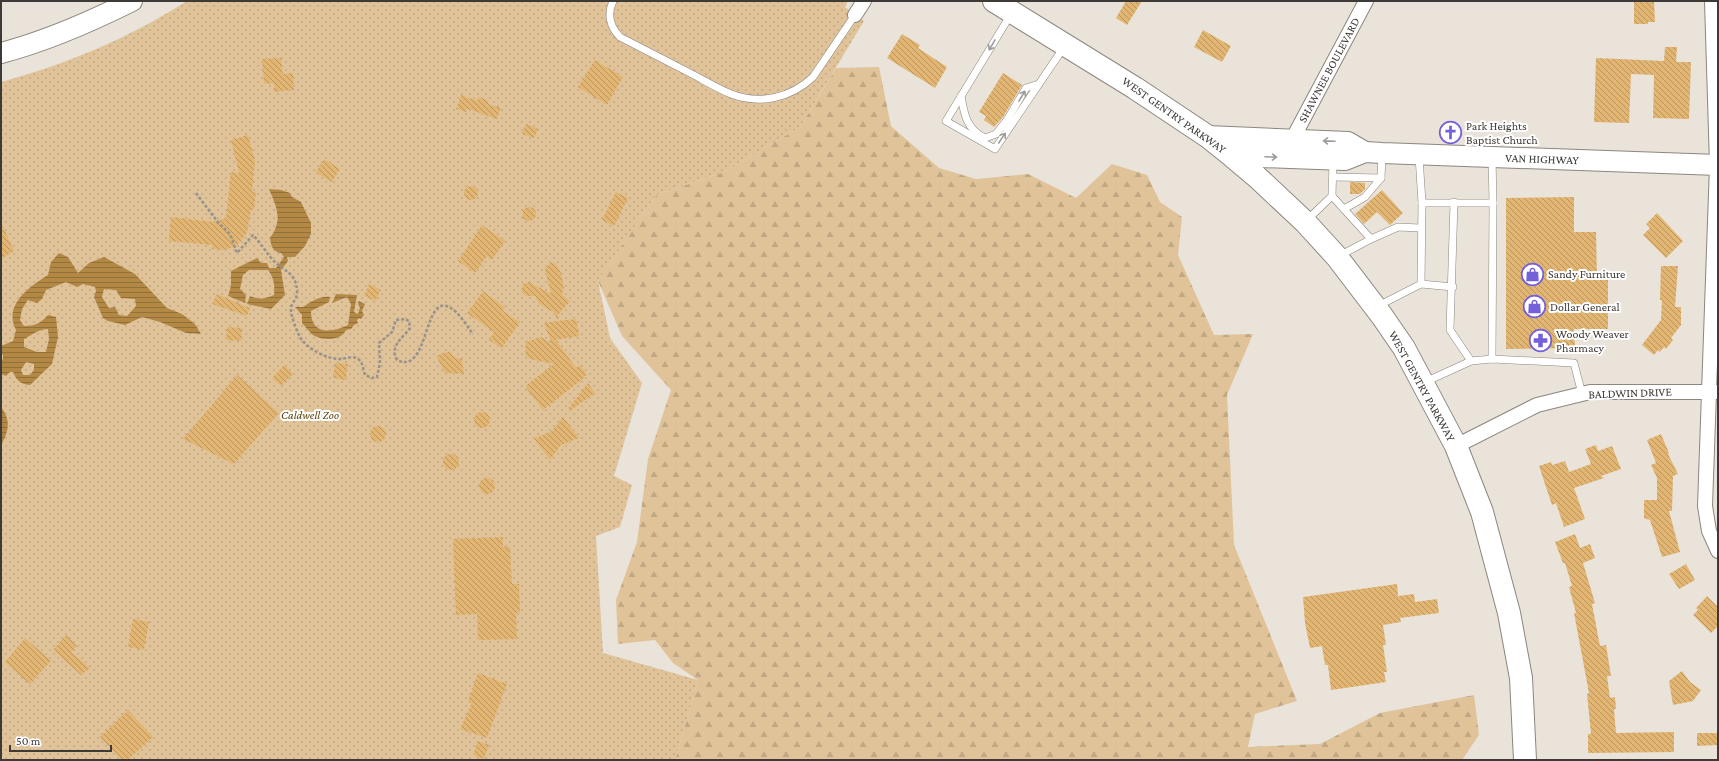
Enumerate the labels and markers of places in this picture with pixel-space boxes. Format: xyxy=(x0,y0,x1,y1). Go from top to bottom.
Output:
place label: Park Heights Baptist Church xyxy=(1466,119,1538,147)
church icon: Park Heights Baptist Church xyxy=(1437,120,1463,146)
shop icon: Sandy Furniture xyxy=(1519,261,1545,287)
place label: Sandy Furniture xyxy=(1548,267,1625,281)
shop icon: Dollar General xyxy=(1521,294,1547,320)
place label: Dollar General xyxy=(1550,300,1620,314)
place label: Woody Weaver Pharmacy xyxy=(1556,327,1629,355)
pharmacy icon: Woody Weaver Pharmacy xyxy=(1527,328,1553,354)

